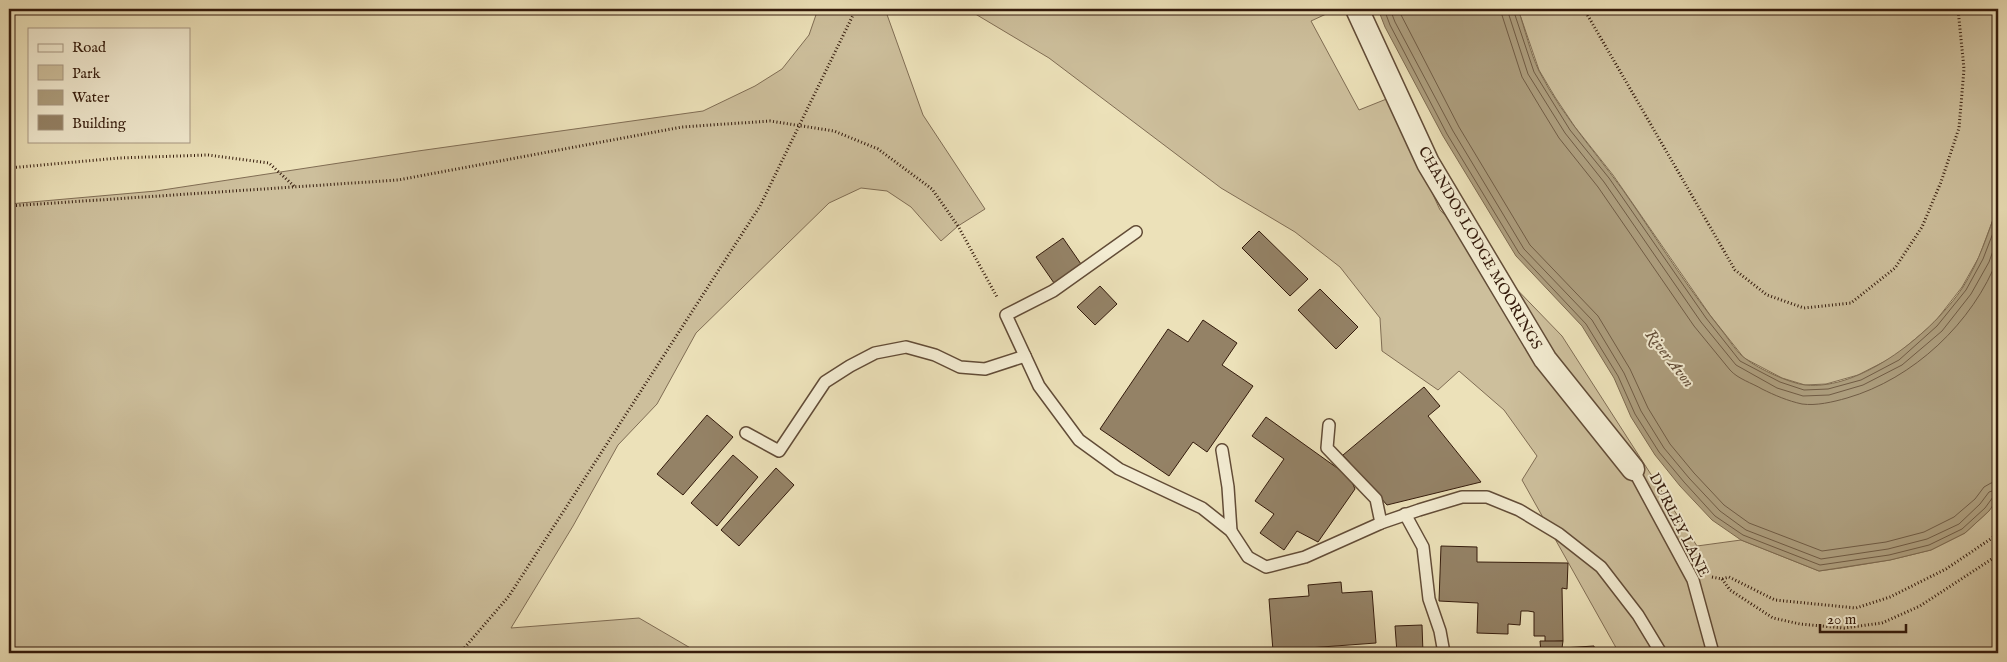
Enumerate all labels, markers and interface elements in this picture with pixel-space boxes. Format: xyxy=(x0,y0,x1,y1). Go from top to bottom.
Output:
legend xyxy=(28,28,190,142)
text: Road xyxy=(72,38,107,57)
text: Park xyxy=(72,64,102,83)
text: Water xyxy=(72,88,110,107)
text: Building xyxy=(72,114,127,133)
street label: CHANDOS LODGE MOORINGS xyxy=(1414,143,1546,353)
water label: River Avon xyxy=(1640,326,1698,392)
street label: DURLEY LANE xyxy=(1645,470,1713,580)
scale bar xyxy=(1820,602,1906,634)
text: 20 m xyxy=(1827,610,1857,629)

